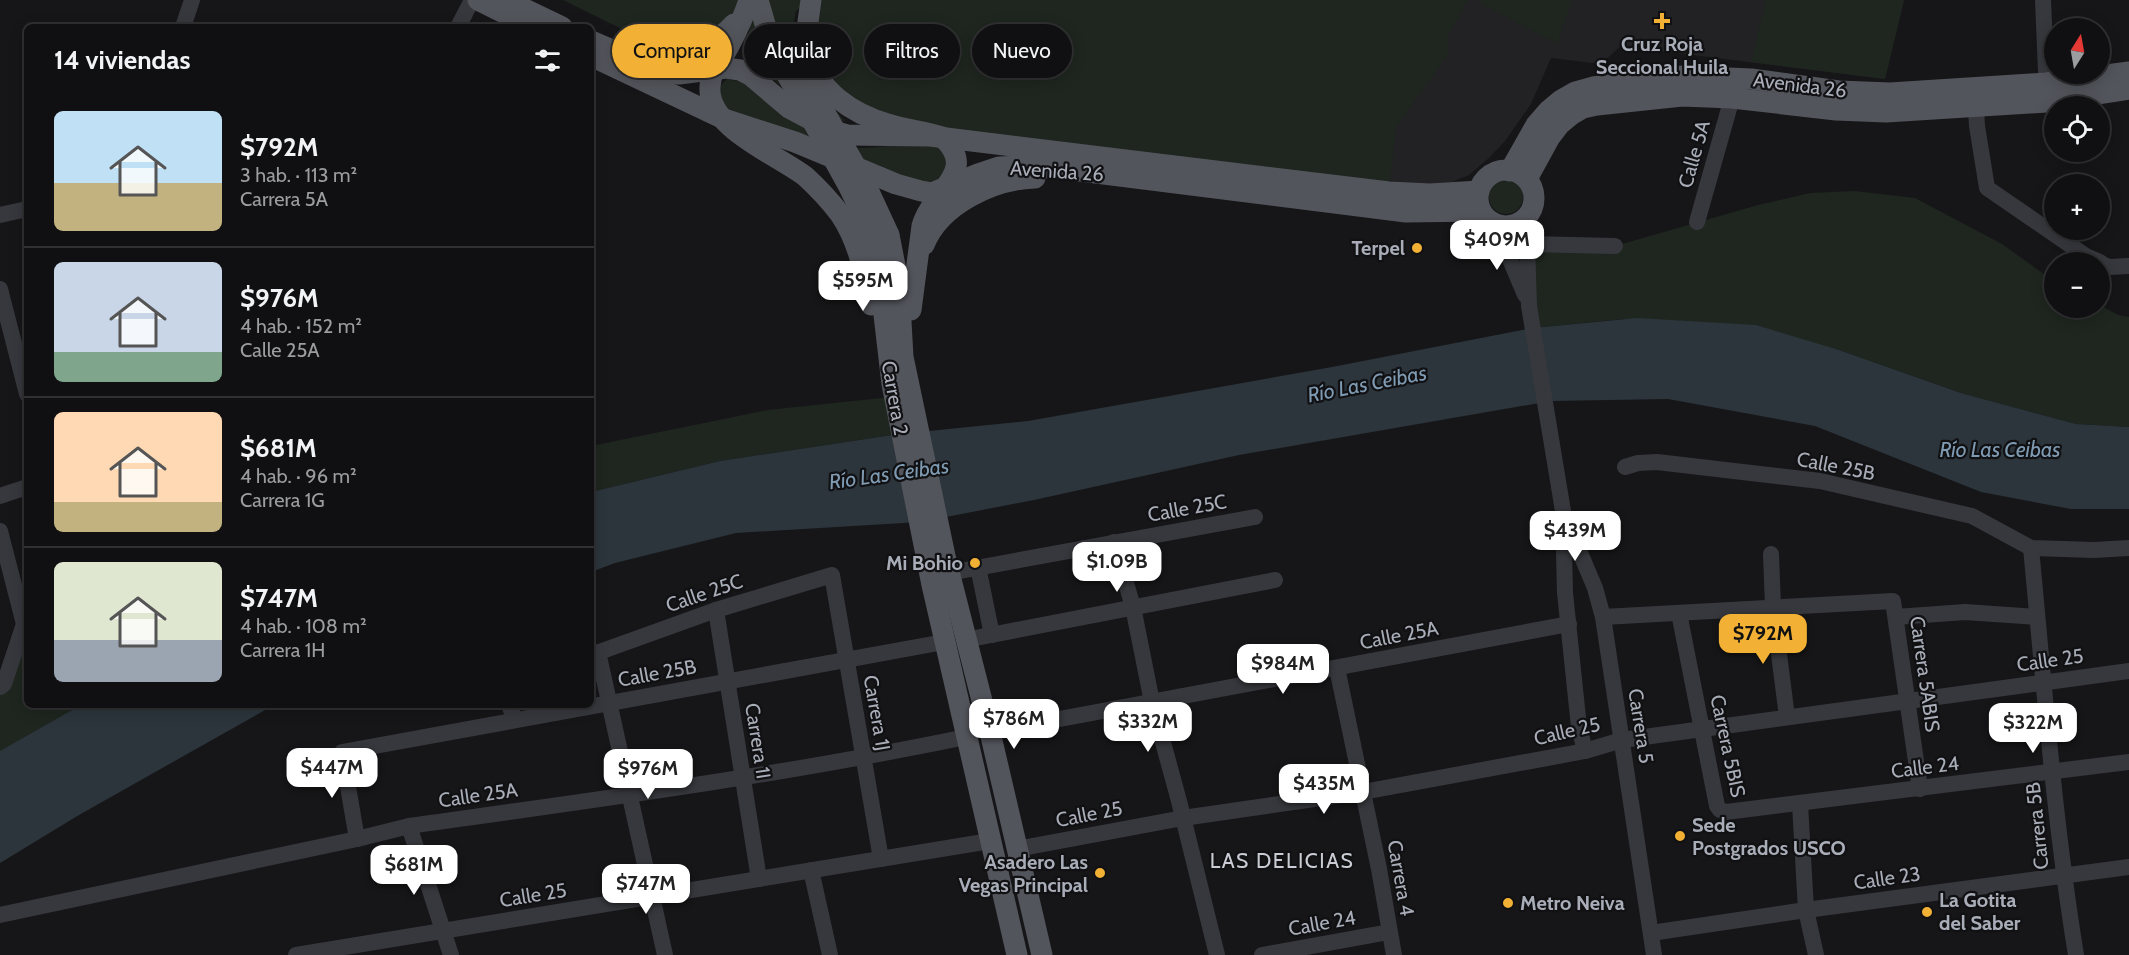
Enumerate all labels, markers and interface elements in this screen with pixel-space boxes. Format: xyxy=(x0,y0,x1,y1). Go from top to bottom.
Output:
marker: Cruz Roja Seccional Huila xyxy=(1653,12,1671,30)
north arrow xyxy=(2044,18,2110,84)
map controls xyxy=(2044,18,2110,318)
chip: Comprar xyxy=(612,24,732,78)
chip: Alquilar xyxy=(744,24,852,78)
chip: Filtros xyxy=(864,24,960,78)
chip: Nuevo xyxy=(972,24,1072,78)
place label: Cruz Roja Seccional Huila xyxy=(1596,32,1728,79)
text: 14 viviendas xyxy=(54,44,190,76)
icon: filters xyxy=(531,44,564,77)
street label: Avenida 26 xyxy=(1752,67,1848,103)
button: locate xyxy=(2044,96,2110,162)
street label: Calle 5A xyxy=(1673,117,1715,191)
text: $792M xyxy=(240,131,318,163)
icon: home xyxy=(102,135,174,207)
street label: Avenida 26 xyxy=(1009,156,1105,186)
text: 3 hab. · 113 m² xyxy=(240,163,357,187)
button: + xyxy=(2044,174,2110,240)
text: Carrera 5A xyxy=(240,187,328,211)
pin: $409M xyxy=(1455,220,1539,271)
text: $409M xyxy=(1464,227,1530,251)
place label: Terpel xyxy=(1351,236,1405,260)
marker: Terpel xyxy=(1410,241,1424,255)
button: − xyxy=(2044,252,2110,318)
pin: $595M xyxy=(821,261,905,312)
text: $595M xyxy=(833,268,893,292)
text: $976M xyxy=(240,282,319,314)
icon: home xyxy=(102,286,174,358)
text: 4 hab. · 152 m² xyxy=(240,314,362,338)
text: Calle 25A xyxy=(240,338,320,362)
street label: Carrera 2 xyxy=(877,359,913,437)
water label: Río Las Ceibas xyxy=(1305,360,1429,407)
text: $681M xyxy=(240,432,317,464)
icon: home xyxy=(102,436,174,508)
water label: Río Las Ceibas xyxy=(1940,437,2060,462)
street label: Calle 25B xyxy=(1795,447,1877,485)
water label: Río Las Ceibas xyxy=(827,453,951,494)
text: 4 hab. · 96 m² xyxy=(240,464,357,488)
text: Carrera 1G xyxy=(240,488,325,512)
street label: Calle 25C xyxy=(1146,489,1228,527)
pin: $439M xyxy=(1533,511,1617,562)
text: $439M xyxy=(1544,518,1606,542)
pin: $1.09B xyxy=(1068,542,1166,593)
text: $1.09B xyxy=(1086,549,1148,573)
place label: Mi Bohio xyxy=(886,551,963,575)
marker: Mi Bohio xyxy=(968,556,982,570)
street label: Calle 25C xyxy=(662,569,746,617)
text: $747M xyxy=(240,582,318,614)
icon: home xyxy=(102,586,174,658)
text: 4 hab. · 108 m² xyxy=(240,614,367,638)
pin: $792M xyxy=(1721,614,1805,665)
street label: Calle 25A xyxy=(1358,615,1441,654)
street label: Carrera 5ABIS xyxy=(1905,615,1945,734)
text: $792M xyxy=(1733,621,1793,645)
text: Carrera 1H xyxy=(240,638,325,662)
street label: Calle 25 xyxy=(2015,643,2085,677)
pin: $984M xyxy=(1241,644,1325,695)
text: $984M xyxy=(1251,651,1315,675)
street label: Calle 25B xyxy=(616,654,698,692)
street label: Carrera 1J xyxy=(859,673,895,753)
street label: Carrera 5 xyxy=(1623,687,1659,765)
street label: Carrera 5BIS xyxy=(1705,692,1751,800)
pin: $786M xyxy=(972,699,1056,750)
street label: Carrera 1I xyxy=(740,701,776,781)
pin: $332M xyxy=(1106,702,1190,753)
pin: $322M xyxy=(1991,703,2075,754)
text: $786M xyxy=(983,706,1045,730)
text: $332M xyxy=(1118,709,1178,733)
text: $322M xyxy=(2003,710,2063,734)
street label: Calle 25 xyxy=(1532,712,1602,750)
pin: $447M xyxy=(290,748,374,799)
pin: $976M xyxy=(606,749,690,800)
street label: Calle 24 xyxy=(1890,751,1961,783)
text: $447M xyxy=(301,755,363,779)
text: $976M xyxy=(618,756,678,780)
pin: $435M xyxy=(1282,764,1366,815)
text: $435M xyxy=(1293,771,1355,795)
street label: Calle 25A xyxy=(437,777,520,812)
street label: Carrera 5B xyxy=(2020,781,2054,871)
street label: Calle 25 xyxy=(1054,796,1124,832)
place label: Sede Postgrados USCO xyxy=(1692,813,1846,860)
marker: Sede Postgrados USCO xyxy=(1673,829,1687,843)
street label: Carrera 4 xyxy=(1383,838,1420,918)
pin: $681M xyxy=(372,845,456,896)
district label: LAS DELICIAS xyxy=(1210,848,1354,873)
place label: Asadero Las Vegas Principal xyxy=(959,850,1088,897)
text: $681M xyxy=(385,852,443,876)
street label: Calle 23 xyxy=(1852,861,1922,895)
pin: $747M xyxy=(604,864,688,915)
marker: Asadero Las Vegas Principal xyxy=(1093,866,1107,880)
text: $747M xyxy=(616,871,676,895)
street label: Calle 25 xyxy=(498,878,568,912)
place label: La Gotita del Saber xyxy=(1939,888,2021,935)
place label: Metro Neiva xyxy=(1520,891,1625,915)
marker: Metro Neiva xyxy=(1501,896,1515,910)
street label: Calle 24 xyxy=(1286,905,1358,941)
marker: La Gotita del Saber xyxy=(1920,905,1934,919)

